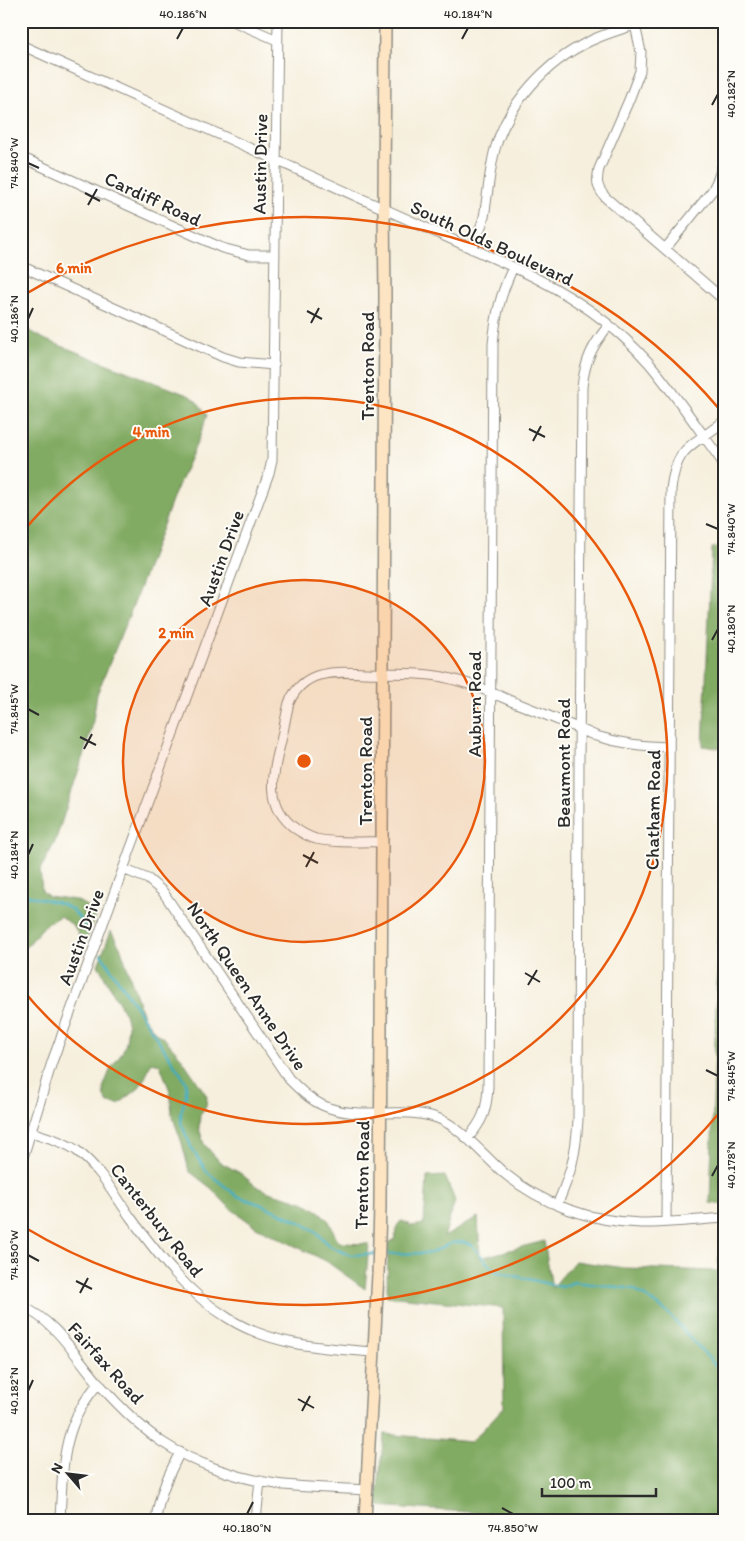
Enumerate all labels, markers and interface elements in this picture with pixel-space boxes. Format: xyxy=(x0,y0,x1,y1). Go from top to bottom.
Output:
text: 40.186°N xyxy=(159,7,207,21)
text: 40.184°N xyxy=(444,7,492,21)
text: 40.182°N xyxy=(724,70,738,118)
street label: Austin Drive xyxy=(248,113,272,215)
text: 74.840°W xyxy=(7,137,21,189)
street label: Cardiff Road xyxy=(101,167,206,232)
street label: South Olds Boulevard xyxy=(407,195,578,291)
text: 6 min xyxy=(56,259,93,277)
text: 40.186°N xyxy=(7,295,21,343)
street label: Trenton Road xyxy=(356,311,379,421)
text: 4 min xyxy=(133,423,170,441)
text: 74.840°W xyxy=(724,503,738,555)
street label: Austin Drive xyxy=(193,507,249,609)
text: 40.180°N xyxy=(724,605,738,653)
text: 2 min xyxy=(158,624,195,642)
street label: Auburn Road xyxy=(463,650,486,757)
text: 74.845°W xyxy=(7,684,21,734)
street label: Beaumont Road xyxy=(552,698,575,828)
street label: Trenton Road xyxy=(354,716,377,826)
street label: Chatham Road xyxy=(640,750,666,870)
centre of rings xyxy=(295,752,313,770)
text: 40.184°N xyxy=(7,831,21,879)
street label: Austin Drive xyxy=(53,886,109,988)
street label: North Queen Anne Drive xyxy=(182,897,312,1075)
text: 74.845°W xyxy=(724,1051,738,1101)
street label: Trenton Road xyxy=(350,1120,374,1230)
text: 40.178°N xyxy=(724,1141,738,1189)
street label: Canterbury Road xyxy=(105,1158,209,1282)
text: 74.850°W xyxy=(7,1230,21,1280)
street label: Fairfax Road xyxy=(63,1317,149,1409)
text: 40.182°N xyxy=(7,1367,21,1415)
north arrow xyxy=(42,1448,92,1498)
text: N xyxy=(47,1460,67,1476)
scale bar xyxy=(542,1466,656,1498)
text: 100 m xyxy=(550,1474,592,1492)
text: 40.180°N xyxy=(223,1521,271,1535)
text: 74.850°W xyxy=(488,1521,538,1535)

